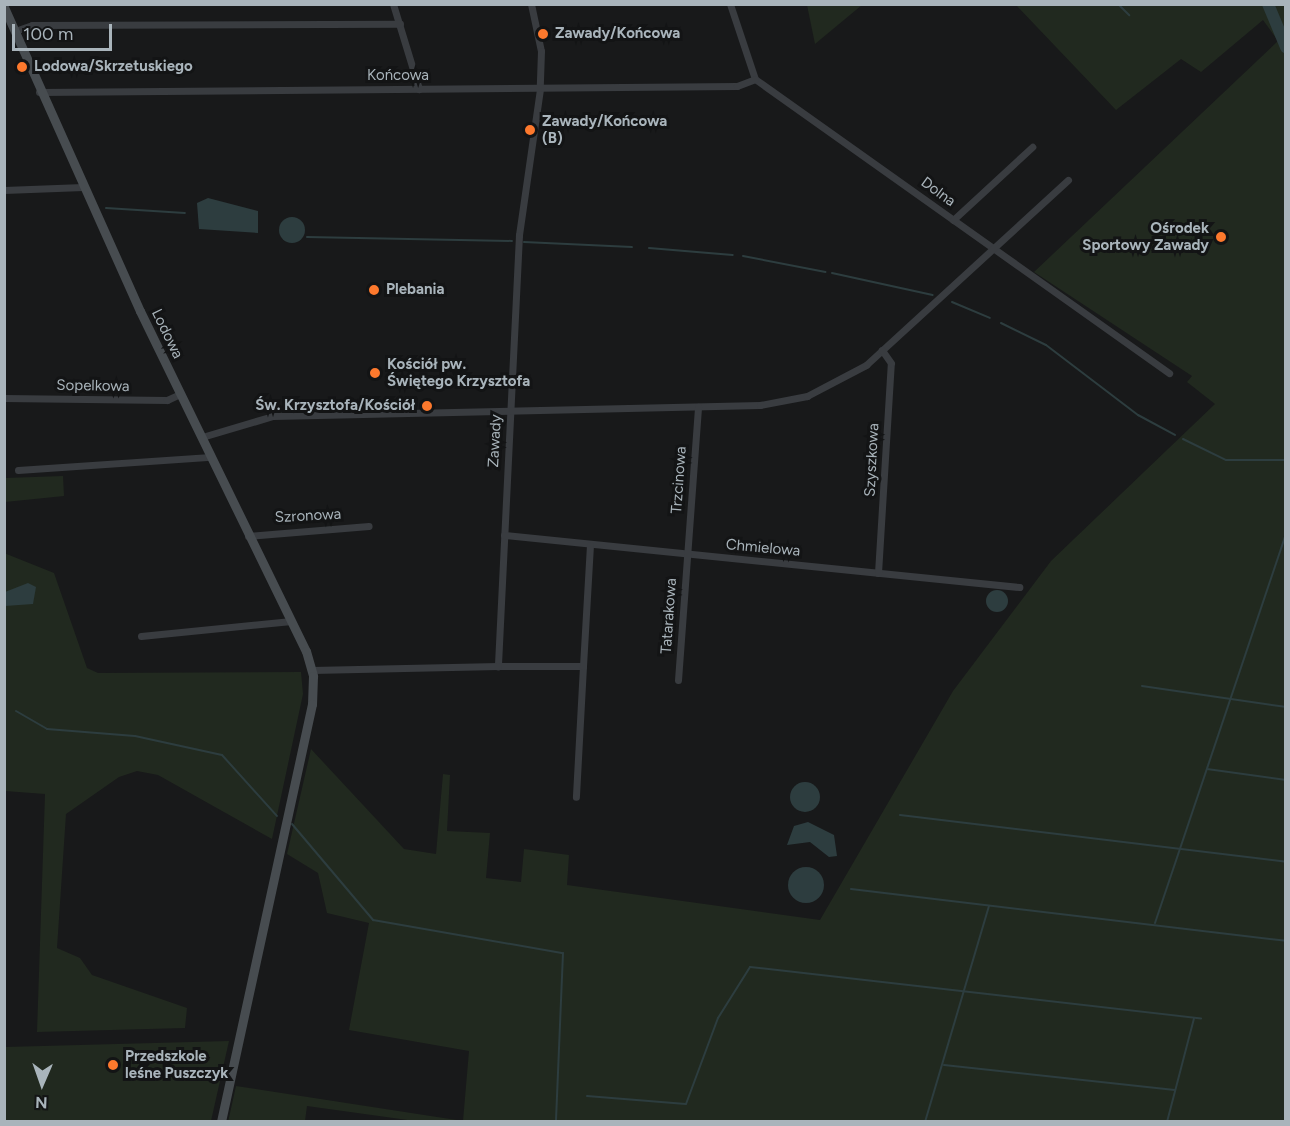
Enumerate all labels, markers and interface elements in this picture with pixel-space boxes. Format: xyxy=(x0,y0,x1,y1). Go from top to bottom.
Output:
scale bar xyxy=(15,12,116,50)
text: 100 m xyxy=(23,23,73,45)
place label: Zawady/Końcowa xyxy=(555,25,680,43)
marker: Zawady/Końcowa xyxy=(536,27,550,41)
place label: Lodowa/Skrzetuskiego xyxy=(34,58,193,76)
marker: Lodowa/Skrzetuskiego xyxy=(15,60,29,74)
street label: Końcowa xyxy=(367,67,429,85)
place label: Zawady/Końcowa (B) xyxy=(542,112,667,147)
marker: Zawady/Końcowa (B) xyxy=(523,123,537,137)
street label: Dolna xyxy=(917,173,959,211)
place label: Ośrodek Sportowy Zawady xyxy=(1082,219,1209,254)
marker: Ośrodek Sportowy Zawady xyxy=(1214,230,1228,244)
place label: Plebania xyxy=(386,281,444,299)
marker: Plebania xyxy=(367,283,381,297)
street label: Lodowa xyxy=(147,306,187,362)
place label: Kościół pw. Świętego Krzysztofa xyxy=(387,355,530,390)
marker: Kościół pw. Świętego Krzysztofa xyxy=(368,366,382,380)
street label: Sopelkowa xyxy=(56,376,130,396)
place label: Św. Krzysztofa/Kościół xyxy=(255,397,415,415)
marker: Św. Krzysztofa/Kościół xyxy=(420,399,434,413)
street label: Zawady xyxy=(485,414,505,468)
street label: Szyszkowa xyxy=(861,423,883,497)
street label: Trzcinowa xyxy=(668,446,690,514)
street label: Szronowa xyxy=(274,505,342,527)
street label: Chmielowa xyxy=(725,536,801,560)
street label: Tatarakowa xyxy=(657,578,681,654)
place label: Przedszkole leśne Puszczyk xyxy=(125,1047,228,1082)
north arrow xyxy=(12,1054,72,1114)
marker: Przedszkole leśne Puszczyk xyxy=(106,1058,120,1072)
text: N xyxy=(35,1093,48,1112)

